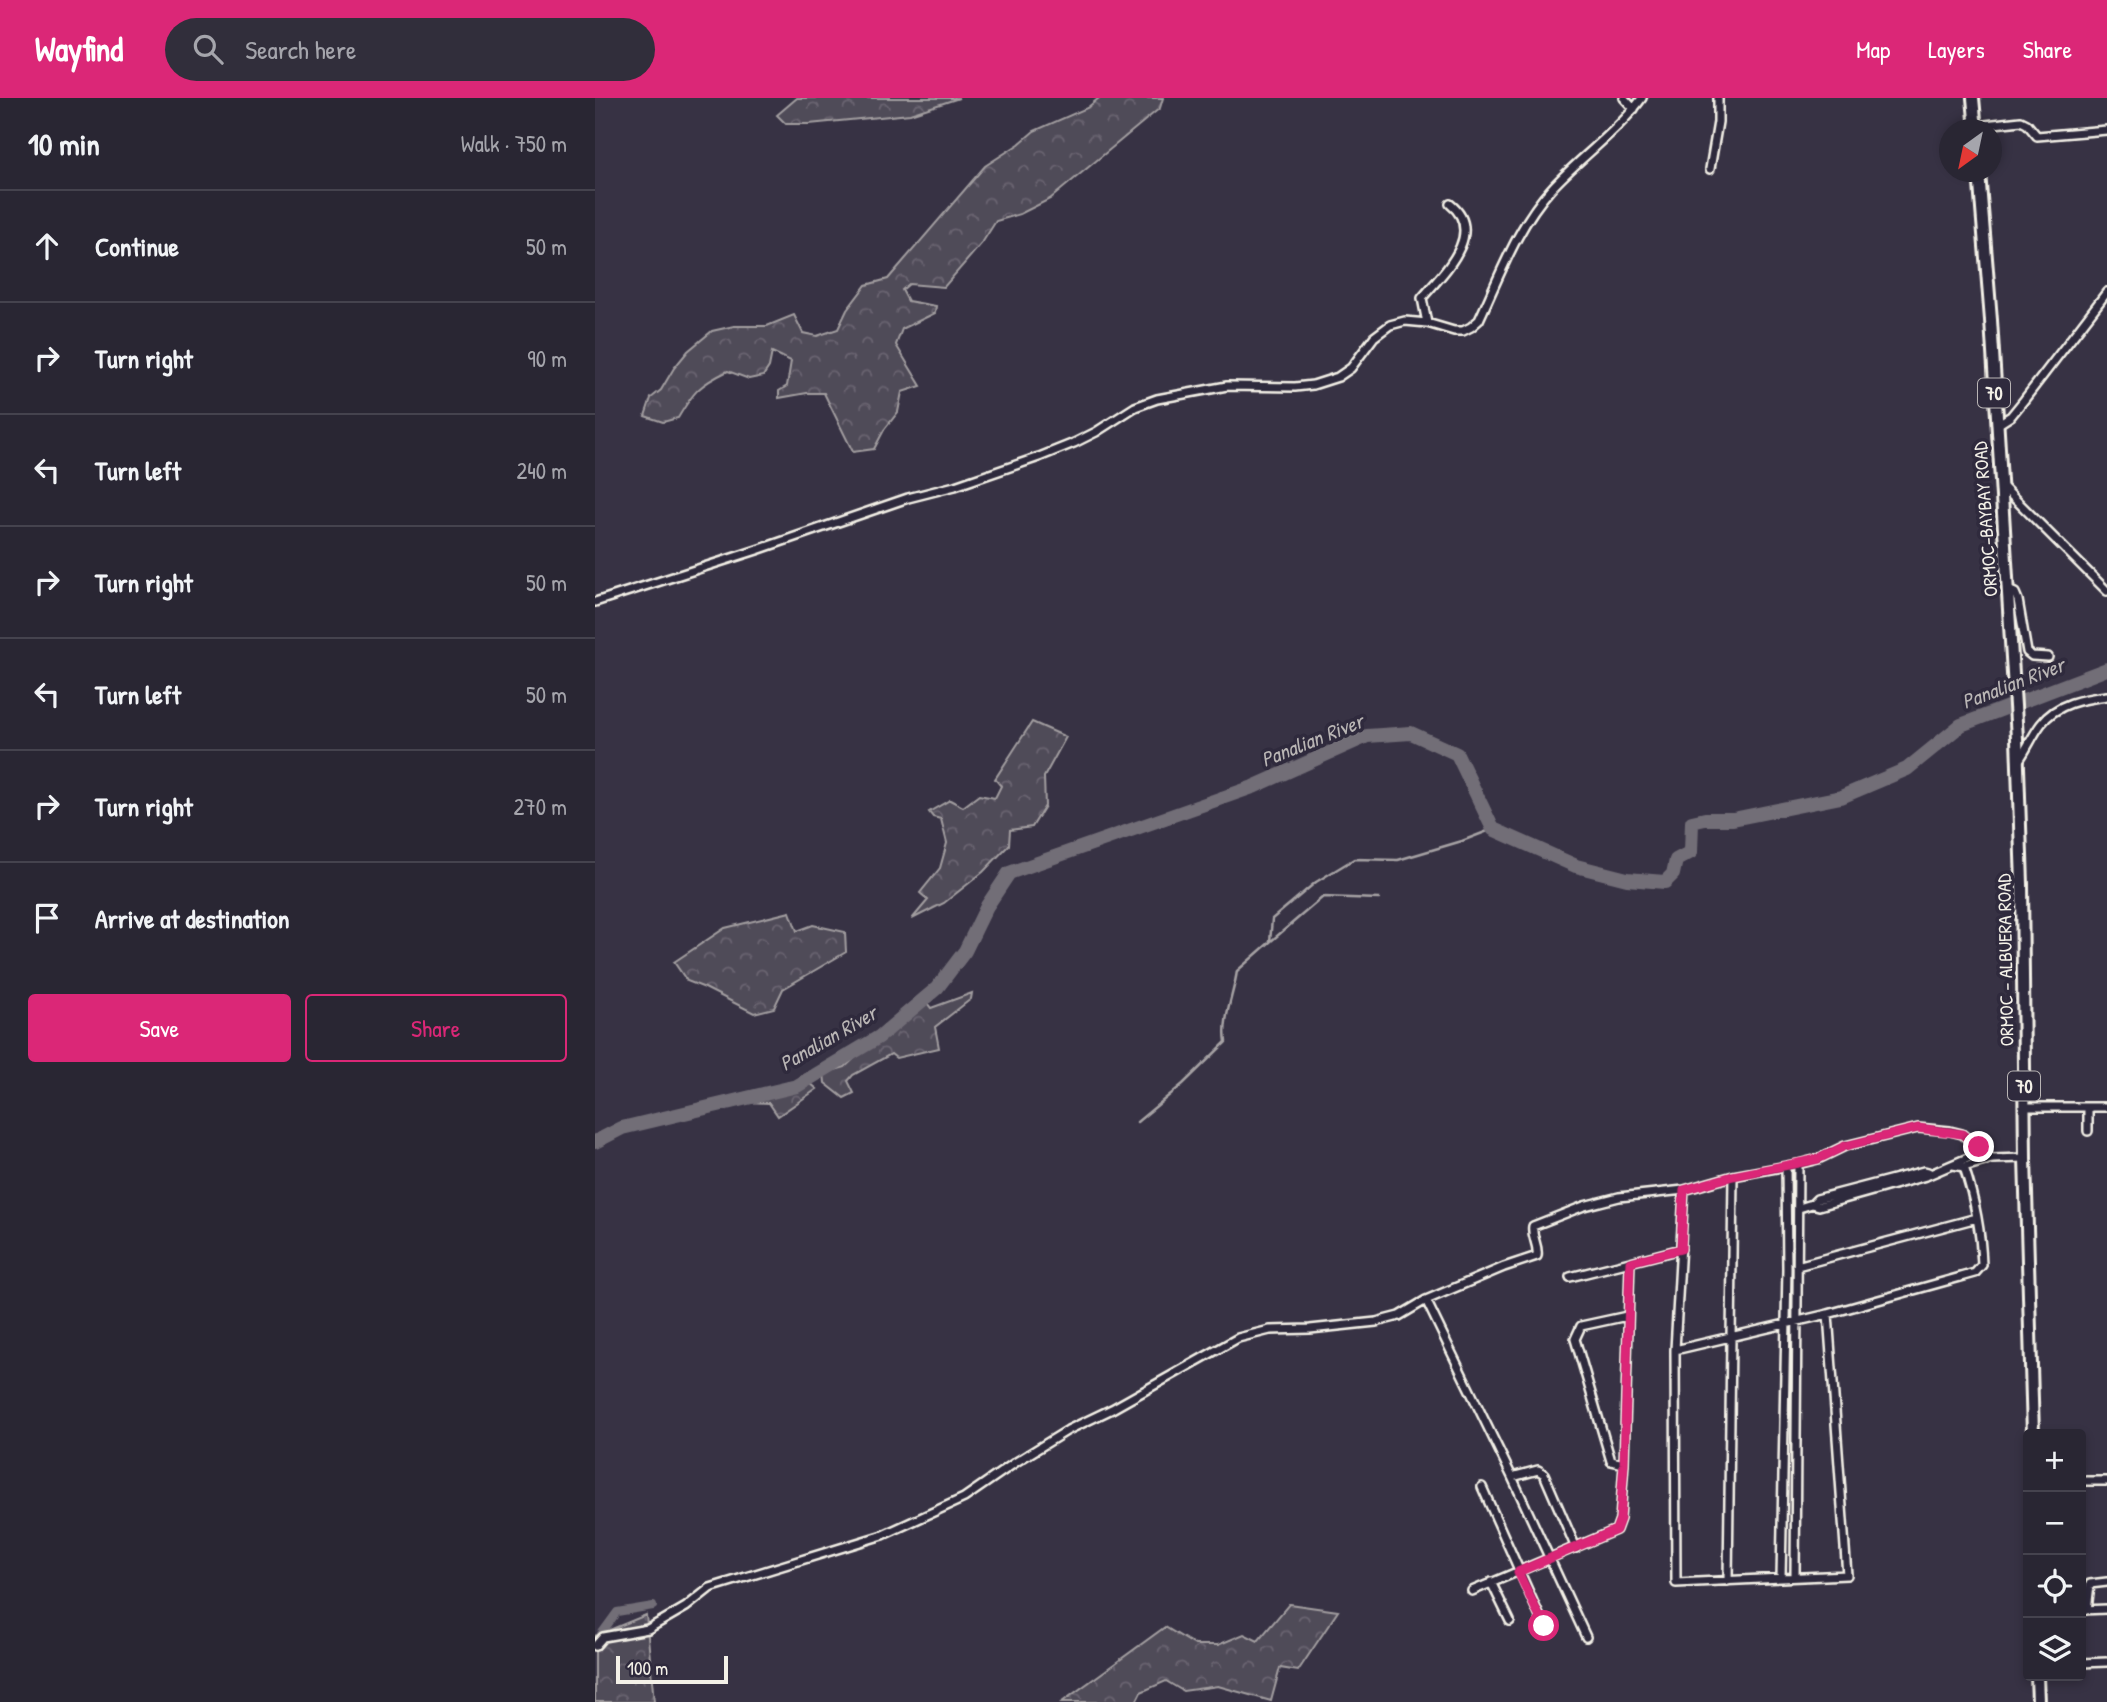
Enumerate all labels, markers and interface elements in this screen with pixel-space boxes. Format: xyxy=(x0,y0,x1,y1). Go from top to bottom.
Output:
search box xyxy=(165,18,655,81)
text: Wayfind xyxy=(35,27,123,71)
icon: search xyxy=(189,30,227,68)
text: Search here xyxy=(245,32,356,67)
text: Map xyxy=(1856,33,1890,65)
text: Layers xyxy=(1928,33,1985,65)
text: Share xyxy=(2023,33,2072,65)
north arrow xyxy=(1939,119,2002,182)
text: 10 min xyxy=(28,124,100,164)
text: Walk · 750 m xyxy=(461,128,567,159)
icon: ahead xyxy=(28,227,66,265)
text: Continue xyxy=(95,229,179,264)
text: 50 m xyxy=(526,231,567,262)
icon: right xyxy=(28,339,66,377)
text: Turn right xyxy=(95,341,193,376)
text: 90 m xyxy=(527,343,567,374)
road number: 70 xyxy=(1978,379,2010,408)
street label: ORMOC-BAYBAY ROAD xyxy=(1967,440,2003,598)
icon: left xyxy=(28,451,66,489)
text: Turn left xyxy=(95,453,181,488)
text: 240 m xyxy=(516,455,567,486)
icon: right xyxy=(28,563,66,601)
text: Turn right xyxy=(95,565,193,600)
text: 50 m xyxy=(526,567,567,598)
water label: Panalian River xyxy=(1957,649,2071,716)
icon: left xyxy=(28,675,66,713)
text: Turn left xyxy=(95,677,181,712)
text: 50 m xyxy=(526,679,567,710)
water label: Panalian River xyxy=(1257,705,1370,774)
icon: right xyxy=(28,787,66,825)
text: Turn right xyxy=(95,789,193,824)
text: 270 m xyxy=(514,791,567,822)
street label: ORMOC – ALBUERA ROAD xyxy=(1990,873,2020,1047)
icon: arrive xyxy=(28,899,66,937)
text: Arrive at destination xyxy=(95,901,290,936)
button: Save xyxy=(28,994,291,1062)
button: Share xyxy=(305,994,567,1062)
water label: Panalian River xyxy=(774,997,885,1078)
road number: 70 xyxy=(2008,1071,2040,1100)
route end xyxy=(1963,1131,1994,1162)
map controls xyxy=(2023,1429,2086,1681)
button: + xyxy=(2023,1429,2086,1492)
button: − xyxy=(2023,1492,2086,1555)
button: locate xyxy=(2023,1555,2086,1618)
route start xyxy=(1528,1610,1559,1641)
button: layers xyxy=(2023,1618,2086,1681)
scale bar xyxy=(616,1653,728,1685)
text: 100 m xyxy=(627,1655,668,1681)

